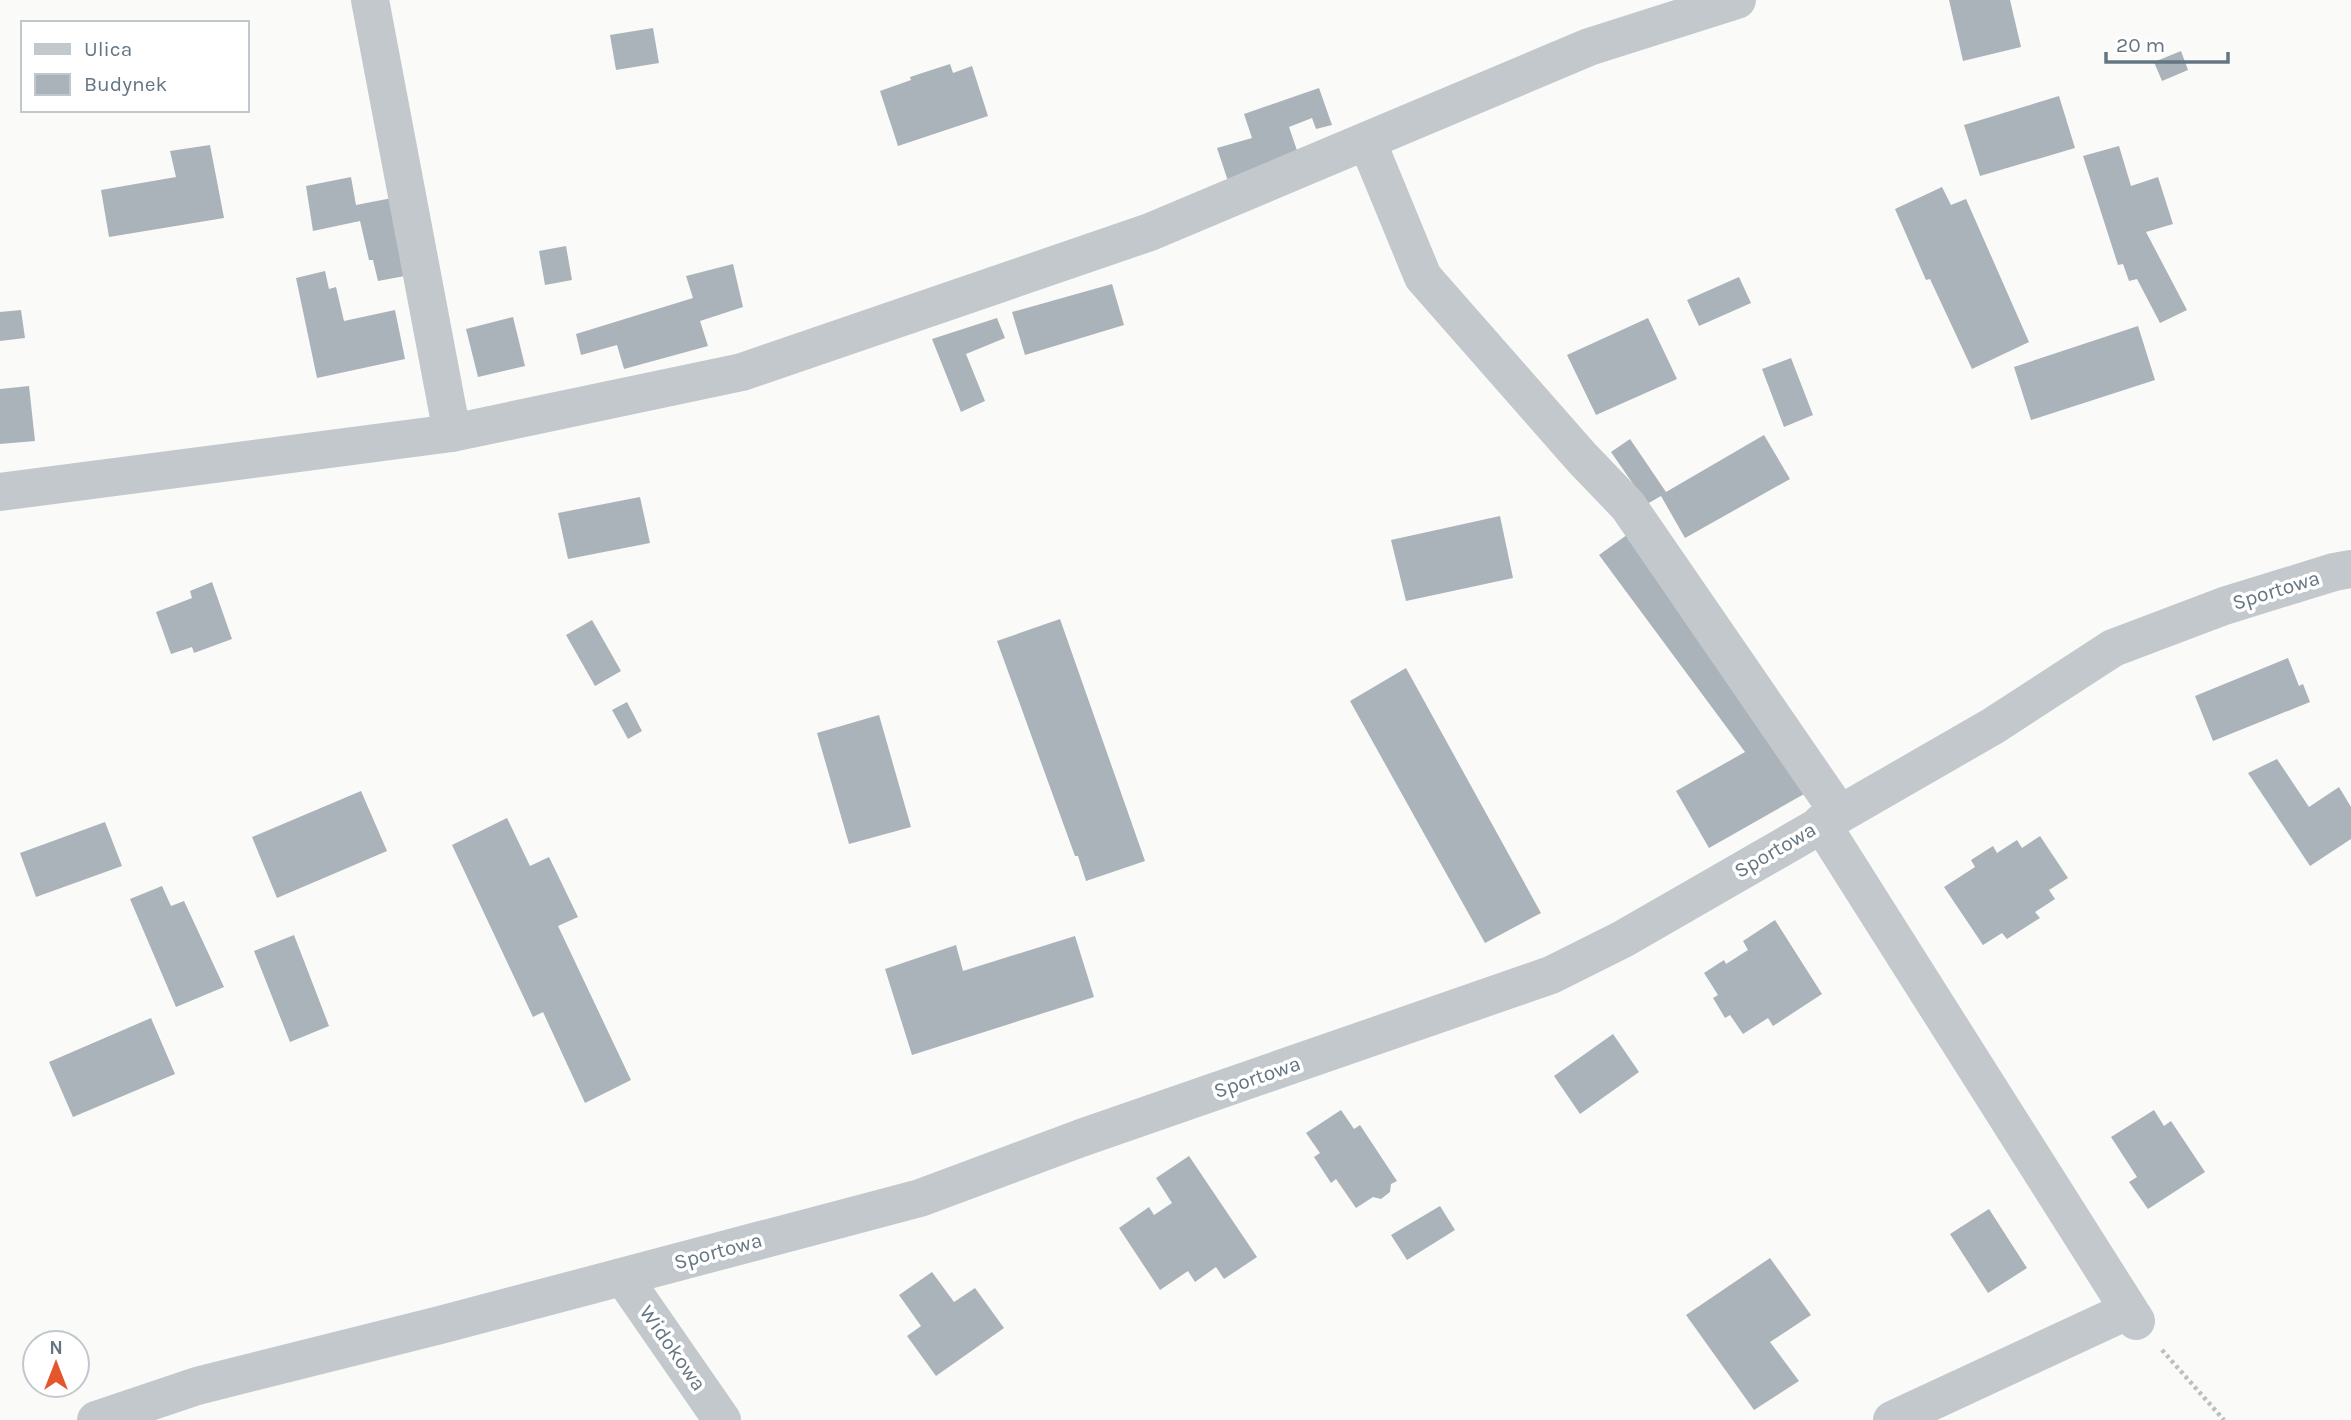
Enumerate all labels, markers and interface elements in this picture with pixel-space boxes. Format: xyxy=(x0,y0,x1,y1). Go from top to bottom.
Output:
legend xyxy=(21,21,248,112)
scale bar xyxy=(2106,21,2228,65)
text: 20 m xyxy=(2116,33,2165,57)
text: Ulica xyxy=(84,37,132,61)
text: Budynek xyxy=(84,72,167,96)
street label: Sportowa xyxy=(2229,565,2323,615)
street label: Sportowa xyxy=(1730,817,1820,883)
street label: Sportowa xyxy=(1210,1051,1304,1103)
street label: Sportowa xyxy=(671,1228,765,1274)
street label: Widokowa xyxy=(635,1301,711,1395)
north arrow xyxy=(21,1329,91,1399)
text: N xyxy=(49,1337,63,1359)

